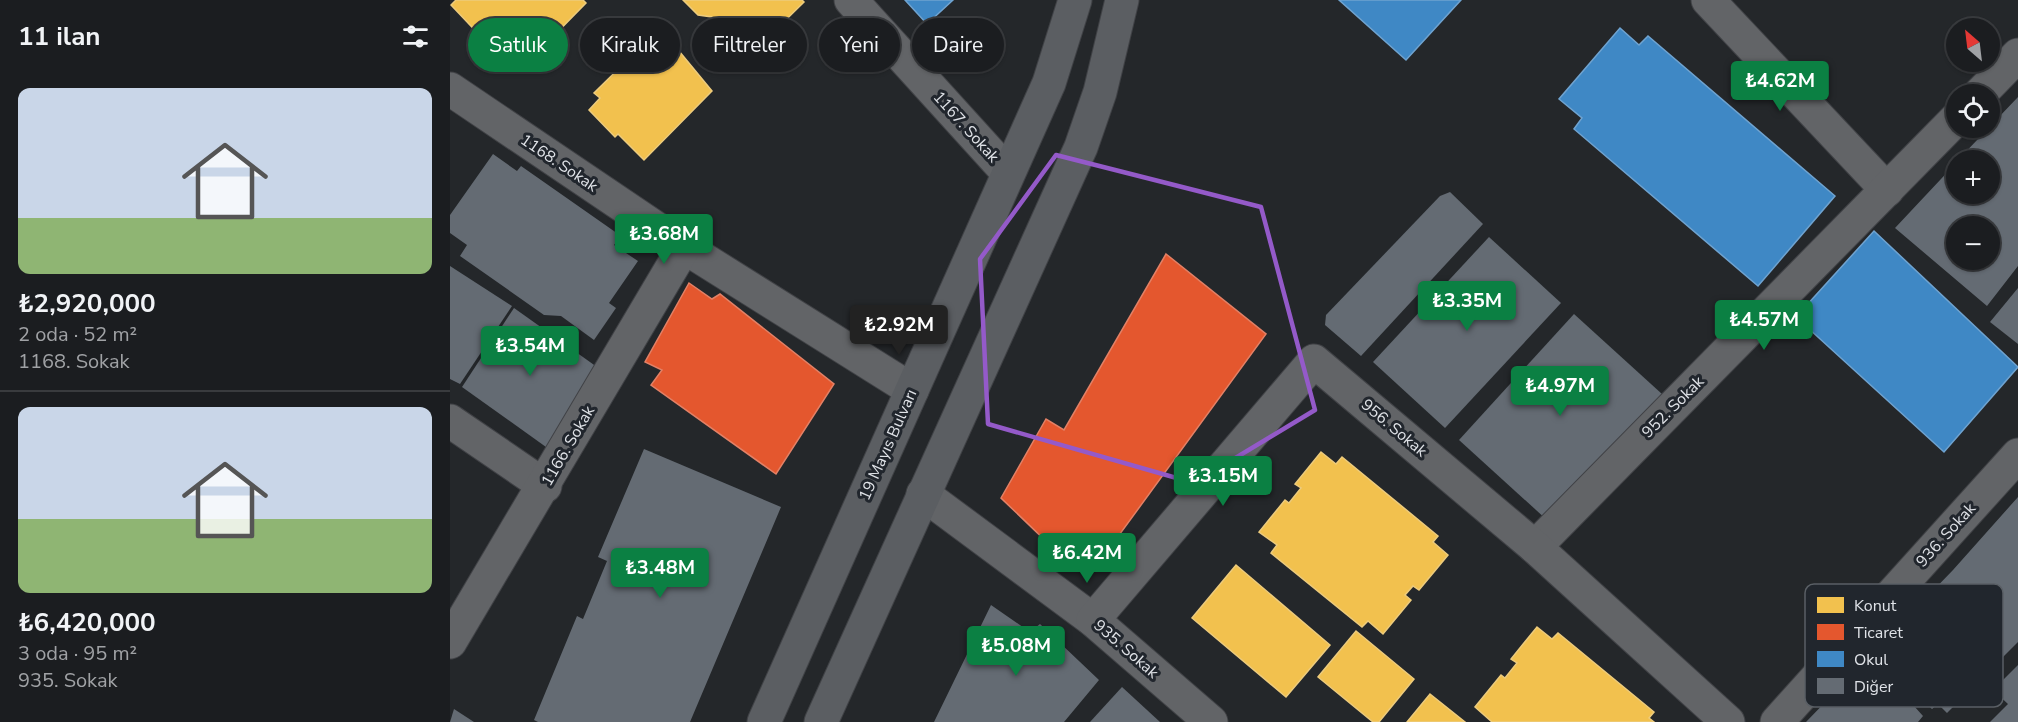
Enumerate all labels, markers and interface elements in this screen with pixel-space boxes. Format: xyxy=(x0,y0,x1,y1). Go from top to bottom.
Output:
chip: Satılık xyxy=(468,18,568,72)
chip: Kiralık xyxy=(580,18,680,72)
chip: Filtreler xyxy=(692,18,807,72)
chip: Yeni xyxy=(819,18,900,72)
chip: Daire xyxy=(912,18,1004,72)
north arrow xyxy=(1946,18,2000,72)
map controls xyxy=(1946,18,2000,270)
text: 11 ilan xyxy=(18,19,101,54)
icon: filters xyxy=(399,20,432,53)
pin: ₺4.62M xyxy=(1731,61,1829,112)
text: ₺4.62M xyxy=(1745,67,1815,94)
button: locate xyxy=(1946,84,2000,138)
street label: 1167. Sokak xyxy=(928,86,1005,168)
icon: home xyxy=(171,127,279,235)
street label: 1168. Sokak xyxy=(516,129,603,198)
button: + xyxy=(1946,150,2000,204)
pin: ₺3.68M xyxy=(615,214,713,265)
button: − xyxy=(1946,216,2000,270)
text: ₺3.68M xyxy=(629,220,699,247)
pin: ₺3.35M xyxy=(1418,281,1516,332)
text: ₺2,920,000 xyxy=(18,286,156,321)
text: ₺3.35M xyxy=(1432,287,1502,314)
pin: ₺4.57M xyxy=(1715,300,1813,351)
pin: ₺2.92M xyxy=(850,305,948,356)
text: ₺4.57M xyxy=(1729,306,1799,333)
text: ₺2.92M xyxy=(864,311,934,338)
text: 2 oda · 52 m² xyxy=(18,321,137,348)
pin: ₺3.54M xyxy=(481,326,579,377)
text: ₺3.54M xyxy=(495,332,565,359)
text: 1168. Sokak xyxy=(18,348,130,375)
pin: ₺4.97M xyxy=(1511,366,1609,417)
street label: 952. Sokak xyxy=(1637,370,1710,443)
text: ₺4.97M xyxy=(1525,372,1595,399)
street label: 19 Mayıs Bulvarı xyxy=(854,386,922,504)
street label: 956. Sokak xyxy=(1356,394,1432,463)
street label: 1166. Sokak xyxy=(536,401,600,490)
icon: home xyxy=(171,446,279,554)
pin: ₺3.15M xyxy=(1174,456,1272,507)
text: ₺3.15M xyxy=(1188,462,1258,489)
street label: 936. Sokak xyxy=(1911,497,1982,572)
pin: ₺6.42M xyxy=(1038,533,1136,584)
text: ₺6.42M xyxy=(1052,539,1122,566)
pin: ₺3.48M xyxy=(611,548,709,599)
text: ₺3.48M xyxy=(625,554,695,581)
legend xyxy=(1805,584,2003,707)
text: Konut xyxy=(1854,595,1897,617)
text: ₺6,420,000 xyxy=(18,605,156,640)
street label: 935. Sokak xyxy=(1089,615,1164,684)
text: Ticaret xyxy=(1854,622,1903,644)
pin: ₺5.08M xyxy=(967,626,1065,677)
text: ₺5.08M xyxy=(981,632,1051,659)
text: 3 oda · 95 m² xyxy=(18,640,137,667)
text: Okul xyxy=(1854,649,1888,671)
text: 935. Sokak xyxy=(18,667,118,694)
text: Diğer xyxy=(1854,676,1893,698)

